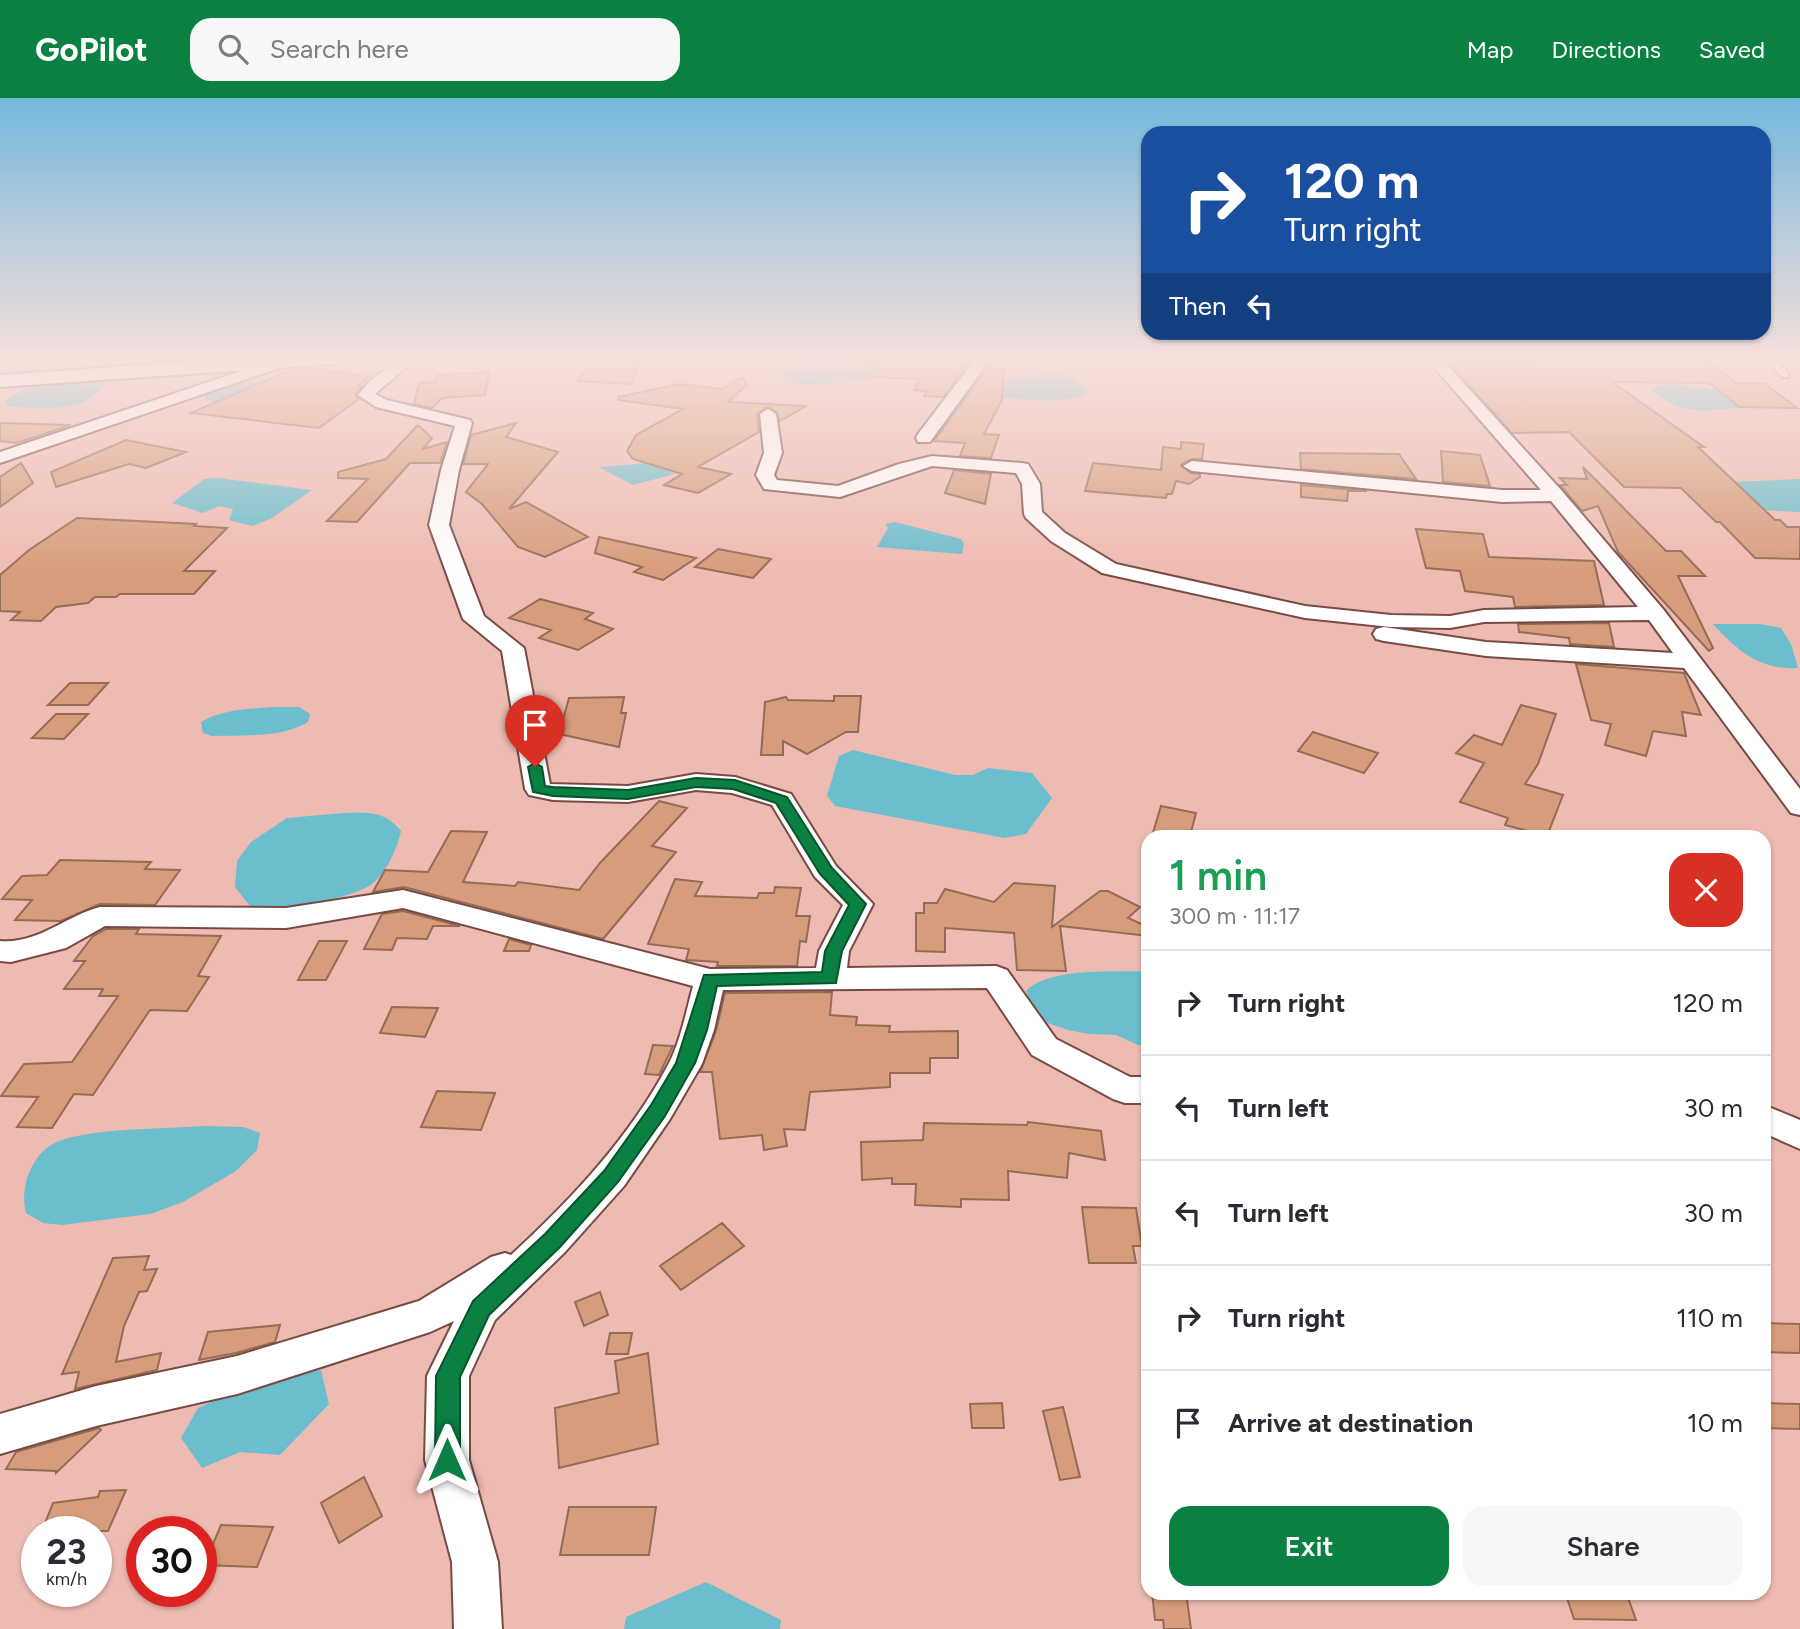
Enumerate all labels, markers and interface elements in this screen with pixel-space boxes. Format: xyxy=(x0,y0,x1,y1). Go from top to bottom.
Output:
search box xyxy=(190,18,680,81)
text: GoPilot xyxy=(35,30,148,69)
icon: search xyxy=(214,30,252,68)
text: Search here xyxy=(270,33,409,65)
text: Map xyxy=(1467,35,1513,64)
text: Directions xyxy=(1551,35,1661,64)
text: Saved xyxy=(1699,35,1765,64)
text: 120 m xyxy=(1284,151,1419,210)
icon: right xyxy=(1169,154,1260,245)
text: Turn right xyxy=(1284,211,1422,249)
icon: left xyxy=(1241,287,1279,325)
text: Then xyxy=(1169,290,1227,322)
pin xyxy=(505,695,565,767)
icon: arrive xyxy=(516,706,554,744)
text: 1 min xyxy=(1169,850,1267,901)
button: close xyxy=(1669,853,1743,927)
text: 300 m · 11:17 xyxy=(1169,902,1300,930)
icon: right xyxy=(1169,984,1207,1022)
text: Turn right xyxy=(1228,987,1345,1019)
text: 120 m xyxy=(1673,987,1743,1019)
icon: left xyxy=(1169,1089,1207,1127)
text: Turn left xyxy=(1228,1092,1329,1124)
text: 30 m xyxy=(1684,1092,1743,1124)
icon: left xyxy=(1169,1194,1207,1232)
text: Turn left xyxy=(1228,1197,1329,1229)
text: 30 m xyxy=(1684,1197,1743,1229)
icon: right xyxy=(1169,1299,1207,1337)
text: Turn right xyxy=(1228,1302,1345,1334)
text: 110 m xyxy=(1676,1302,1743,1334)
icon: arrive xyxy=(1169,1404,1207,1442)
text: Arrive at destination xyxy=(1228,1407,1473,1439)
text: 10 m xyxy=(1687,1407,1743,1439)
position arrow xyxy=(410,1423,484,1497)
button: Exit xyxy=(1169,1506,1449,1586)
button: Share xyxy=(1463,1506,1743,1586)
speed limit sign: 30 xyxy=(126,1516,217,1607)
text: 23 xyxy=(47,1531,86,1573)
text: km/h xyxy=(46,1568,87,1590)

